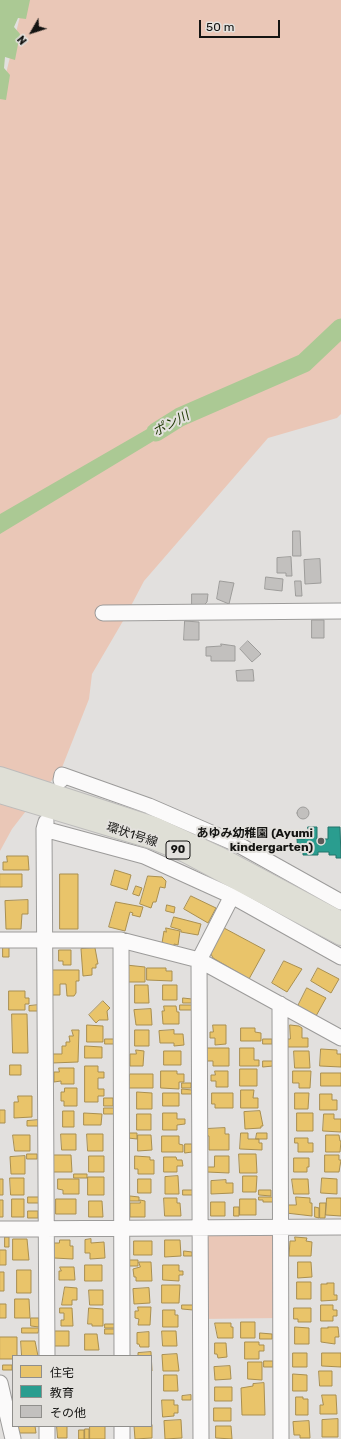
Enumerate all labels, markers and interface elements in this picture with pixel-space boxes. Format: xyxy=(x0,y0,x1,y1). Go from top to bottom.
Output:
north arrow xyxy=(12,12,52,52)
scale bar xyxy=(201,12,282,38)
text: 50 m xyxy=(206,20,234,34)
text: N xyxy=(15,33,30,47)
water label: ポン川 xyxy=(150,408,192,440)
street label: 環状1号線 xyxy=(105,820,159,850)
place label: あゆみ幼稚園 (Ayumi kindergarten) xyxy=(197,827,313,855)
marker: あゆみ幼稚園 (Ayumi kindergarten) xyxy=(316,836,326,846)
road number: 90 xyxy=(166,841,190,859)
legend xyxy=(12,1355,152,1427)
text: 住宅 xyxy=(50,1366,74,1380)
text: 教育 xyxy=(50,1386,74,1400)
text: その他 xyxy=(50,1406,86,1420)

